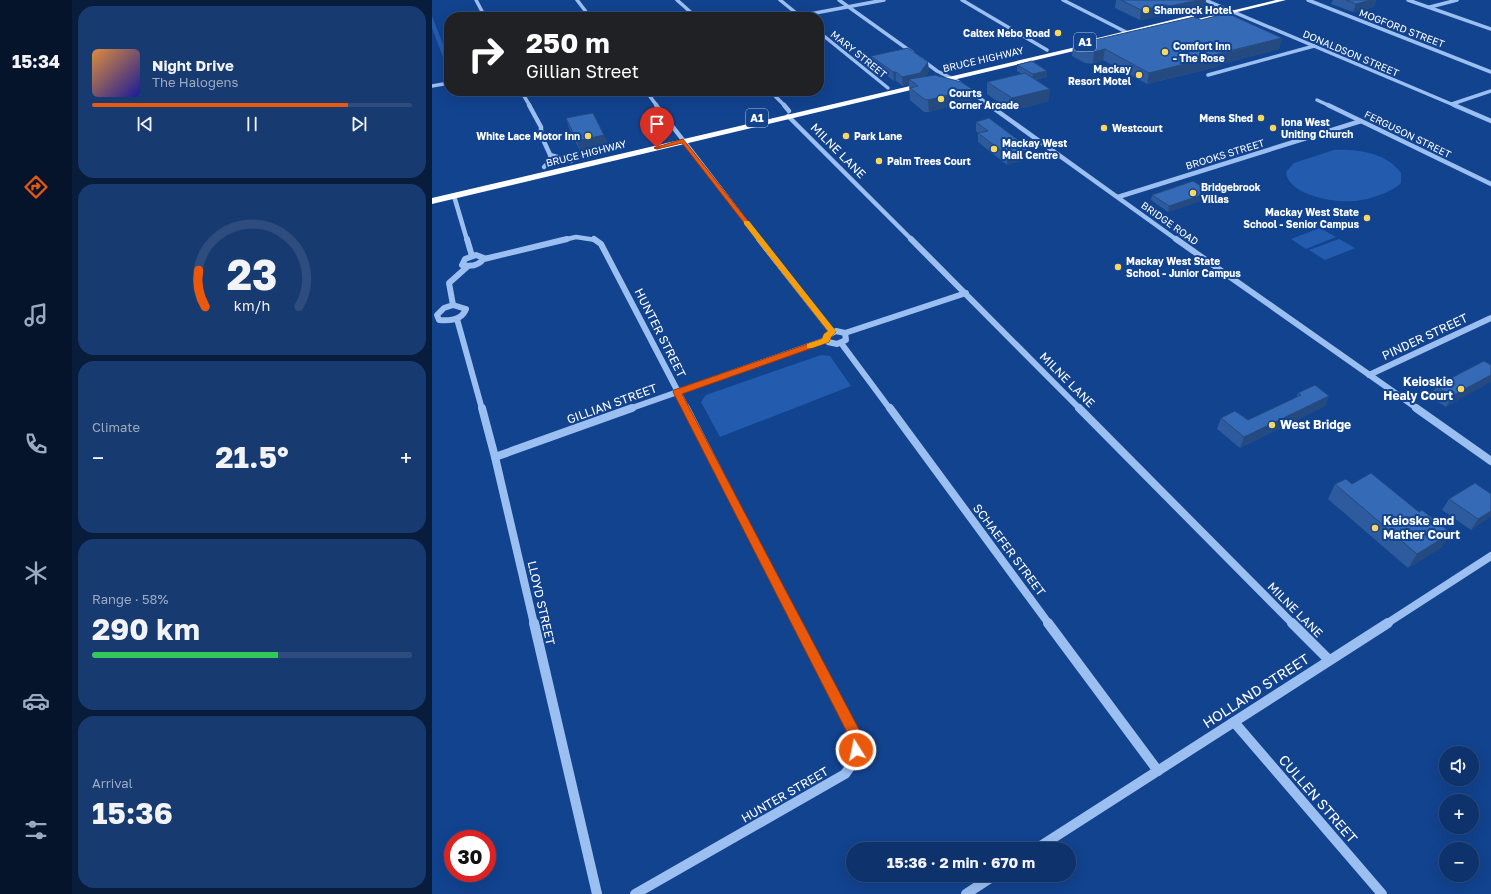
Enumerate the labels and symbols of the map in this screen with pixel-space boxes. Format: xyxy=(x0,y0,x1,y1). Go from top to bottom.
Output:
place label: Shamrock Hotel xyxy=(1154,4,1233,16)
marker: Shamrock Hotel xyxy=(1141,5,1151,15)
street label: MOGFORD STREET xyxy=(1358,6,1446,50)
place label: Caltex Nebo Road xyxy=(963,27,1050,39)
street label: DONALDSON STREET xyxy=(1301,27,1401,79)
street label: MARY STREET xyxy=(829,28,889,80)
marker: Caltex Nebo Road xyxy=(1053,28,1063,38)
road number: A1 xyxy=(1074,33,1096,51)
place label: Comfort Inn - The Rose xyxy=(1173,40,1231,64)
street label: BRUCE HIGHWAY xyxy=(941,44,1025,74)
marker: Comfort Inn - The Rose xyxy=(1160,47,1170,57)
place label: Mackay Resort Motel xyxy=(1068,63,1132,87)
marker: Mackay Resort Motel xyxy=(1134,70,1144,80)
place label: Courts Corner Arcade xyxy=(949,87,1019,111)
marker: Courts Corner Arcade xyxy=(936,94,946,104)
pin xyxy=(640,107,674,148)
street label: FERGUSON STREET xyxy=(1363,108,1453,160)
road number: A1 xyxy=(746,109,768,127)
place label: Mens Shed xyxy=(1199,112,1253,124)
marker: Mens Shed xyxy=(1256,113,1266,123)
place label: Iona West Uniting Church xyxy=(1281,116,1353,140)
street label: MILNE LANE xyxy=(808,120,869,181)
place label: Westcourt xyxy=(1112,122,1163,134)
marker: Westcourt xyxy=(1099,123,1109,133)
marker: Iona West Uniting Church xyxy=(1268,123,1278,133)
place label: White Lace Motor Inn xyxy=(476,130,580,142)
place label: Park Lane xyxy=(854,130,902,142)
marker: White Lace Motor Inn xyxy=(583,131,593,141)
marker: Park Lane xyxy=(841,131,851,141)
street label: BROOKS STREET xyxy=(1184,136,1266,172)
street label: BRUCE HIGHWAY xyxy=(544,137,628,169)
place label: Mackay West Mail Centre xyxy=(1002,137,1067,161)
marker: Mackay West Mail Centre xyxy=(989,144,999,154)
place label: Palm Trees Court xyxy=(887,155,971,167)
marker: Palm Trees Court xyxy=(874,156,884,166)
place label: Bridgebrook Villas xyxy=(1201,181,1261,205)
marker: Bridgebrook Villas xyxy=(1188,188,1198,198)
street label: BRIDGE ROAD xyxy=(1139,199,1201,247)
place label: Mackay West State School - Senior Campus xyxy=(1243,206,1359,230)
marker: Mackay West State School - Senior Campus xyxy=(1362,213,1372,223)
place label: Mackay West State School - Junior Campus xyxy=(1126,255,1241,279)
marker: Mackay West State School - Junior Campus xyxy=(1113,262,1123,272)
street label: HUNTER STREET xyxy=(631,286,690,380)
street label: PINDER STREET xyxy=(1379,310,1471,363)
street label: MILNE LANE xyxy=(1037,349,1098,410)
place label: Keioskie Healy Court xyxy=(1383,374,1453,403)
street label: GILLIAN STREET xyxy=(565,380,660,427)
marker: Keioskie Healy Court xyxy=(1456,384,1466,394)
place label: West Bridge xyxy=(1280,417,1351,432)
marker: West Bridge xyxy=(1267,420,1277,430)
street label: SCHAEFER STREET xyxy=(970,501,1049,599)
place label: Keioske and Mather Court xyxy=(1383,513,1460,542)
marker: Keioske and Mather Court xyxy=(1370,523,1380,533)
street label: LLOYD STREET xyxy=(524,559,559,647)
street label: MILNE LANE xyxy=(1265,579,1326,640)
street label: HOLLAND STREET xyxy=(1199,650,1312,731)
position arrow xyxy=(835,729,877,771)
street label: CULLEN STREET xyxy=(1275,751,1362,846)
street label: HUNTER STREET xyxy=(738,763,832,826)
speed limit sign: 30 xyxy=(444,830,496,882)

